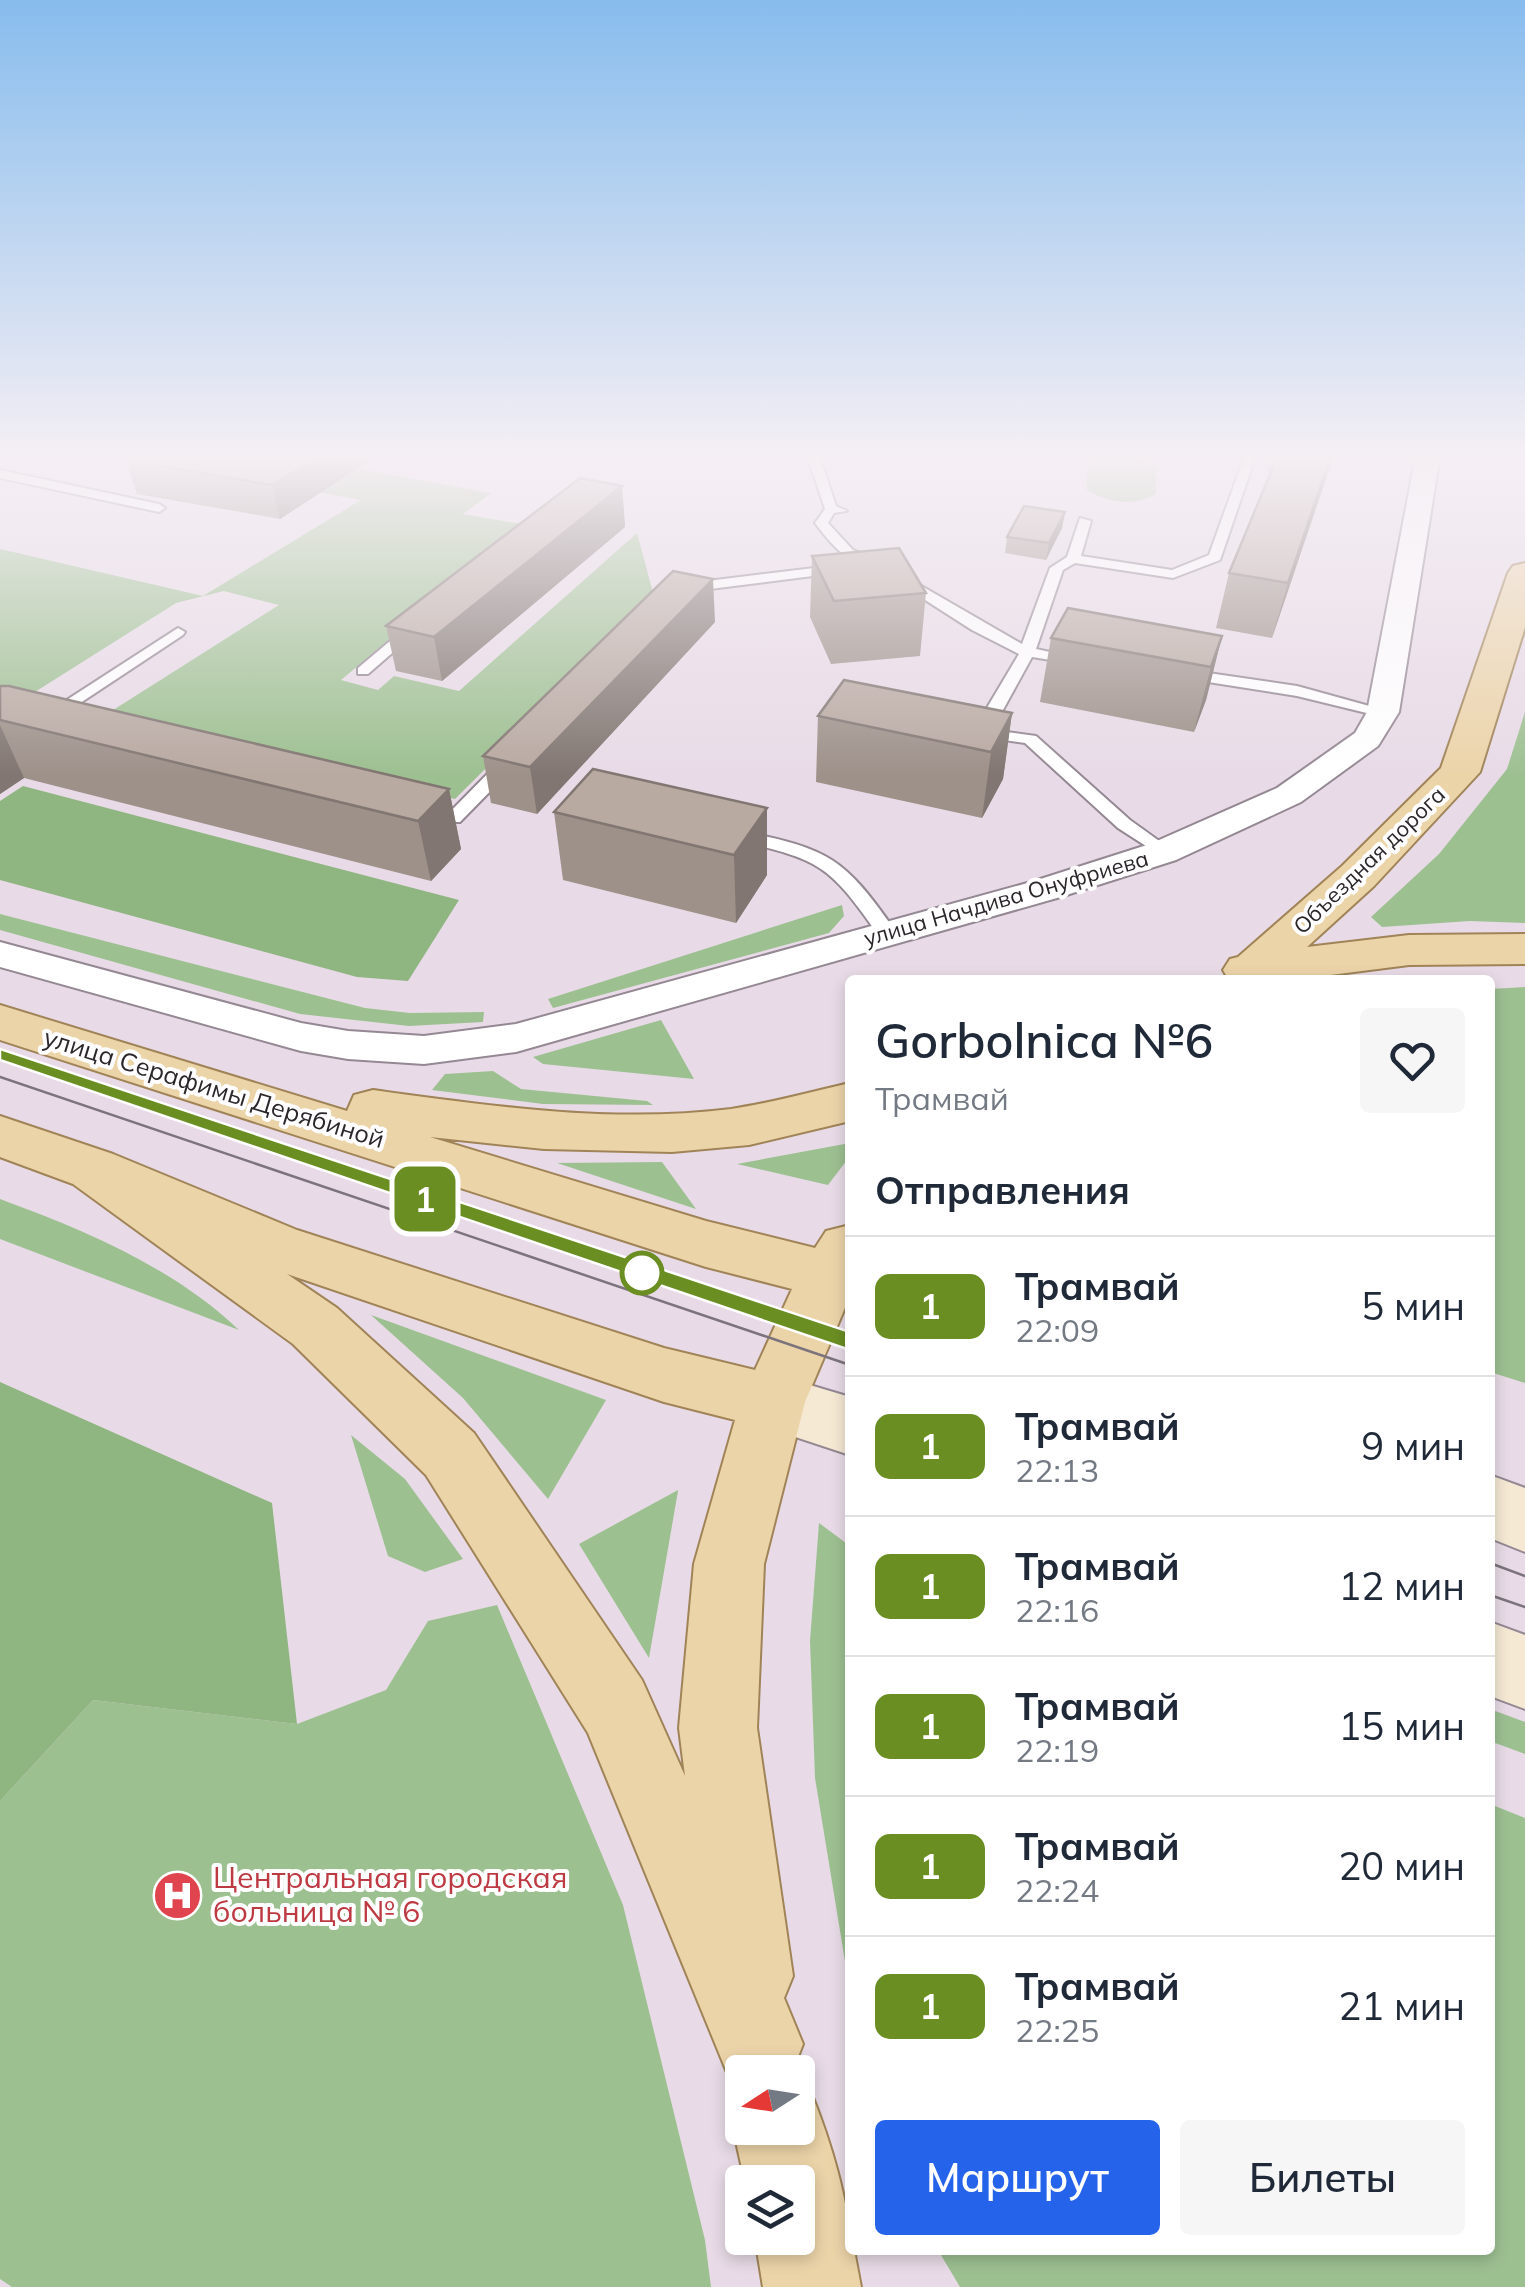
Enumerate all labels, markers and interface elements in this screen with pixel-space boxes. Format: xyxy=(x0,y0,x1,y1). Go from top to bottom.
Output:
street label: Объездная дорога xyxy=(1287,780,1451,940)
street label: улица Начдива Онуфриева xyxy=(860,844,1152,952)
button: heart xyxy=(1360,1008,1465,1113)
text: Gorbolnica №6 xyxy=(875,1010,1213,1070)
street label: улица Серафимы Дерябиной xyxy=(40,1021,388,1154)
text: Трамвай xyxy=(875,1078,1009,1118)
line badge: 1 xyxy=(392,1166,458,1232)
text: Отправления xyxy=(875,1166,1130,1214)
text: 1 xyxy=(414,1177,436,1221)
unlabelled marker xyxy=(621,1252,663,1294)
text: Трамвай xyxy=(1015,1262,1180,1310)
text: 5 мин xyxy=(1361,1282,1465,1330)
text: 1 xyxy=(919,1284,941,1328)
text: 22:09 xyxy=(1015,1310,1099,1350)
text: Трамвай xyxy=(1015,1402,1180,1450)
text: 9 мин xyxy=(1361,1422,1465,1470)
text: 1 xyxy=(919,1424,941,1468)
text: 22:13 xyxy=(1015,1450,1099,1490)
text: Трамвай xyxy=(1015,1542,1180,1590)
text: 12 мин xyxy=(1339,1562,1465,1610)
text: 1 xyxy=(919,1564,941,1608)
text: 22:16 xyxy=(1015,1590,1099,1630)
text: Трамвай xyxy=(1015,1682,1180,1730)
text: 15 мин xyxy=(1339,1702,1465,1750)
text: 1 xyxy=(919,1704,941,1748)
text: 22:19 xyxy=(1015,1730,1099,1770)
text: Трамвай xyxy=(1015,1822,1180,1870)
text: 20 мин xyxy=(1339,1842,1465,1890)
text: 1 xyxy=(919,1844,941,1888)
place label: Центральная городская больница № 6 xyxy=(213,1858,567,1930)
hospital icon: Центральная городская больница № 6 xyxy=(152,1869,204,1921)
text: 22:24 xyxy=(1015,1870,1099,1910)
text: Трамвай xyxy=(1015,1962,1180,2010)
text: 21 мин xyxy=(1339,1982,1465,2030)
text: 1 xyxy=(919,1984,941,2028)
text: 22:25 xyxy=(1015,2010,1099,2050)
north arrow xyxy=(725,2055,815,2145)
map controls xyxy=(725,2055,815,2255)
button: Маршрут xyxy=(875,2120,1160,2235)
button: Билеты xyxy=(1180,2120,1465,2235)
button: layers xyxy=(725,2165,815,2255)

